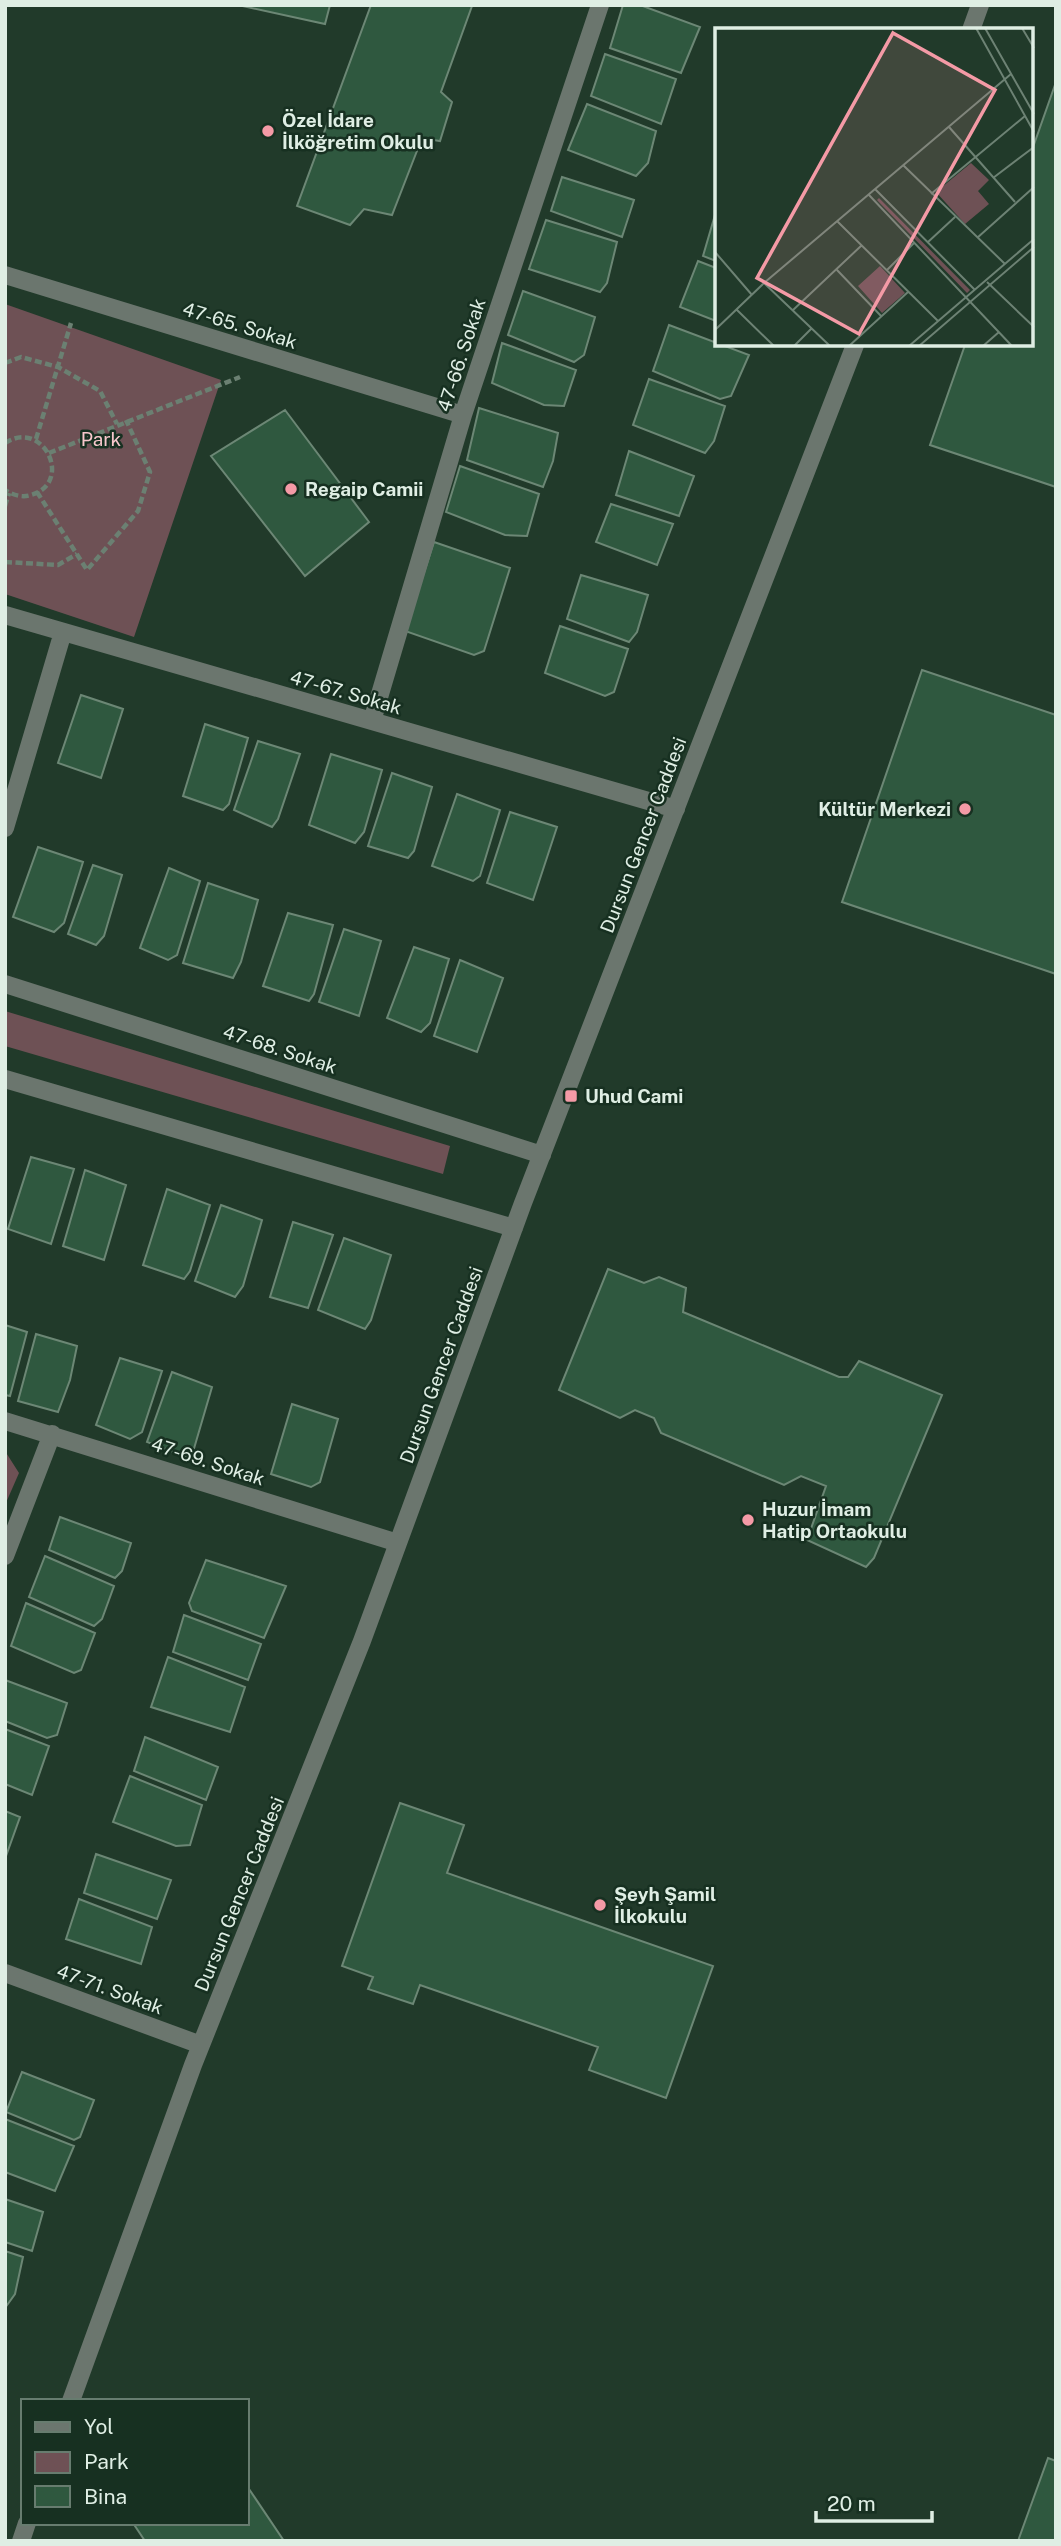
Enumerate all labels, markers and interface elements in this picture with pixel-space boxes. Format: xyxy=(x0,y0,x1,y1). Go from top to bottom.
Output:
inset map xyxy=(715,28,1033,346)
place label: Özel İdare İlköğretim Okulu xyxy=(282,109,434,153)
marker: Özel İdare İlköğretim Okulu xyxy=(260,123,276,139)
street label: 47-66. Sokak xyxy=(432,295,490,414)
street label: 47-65. Sokak xyxy=(180,297,300,353)
park label: Park xyxy=(81,428,122,450)
place label: Regaip Camii xyxy=(305,478,423,500)
marker: Regaip Camii xyxy=(283,481,299,497)
street label: 47-67. Sokak xyxy=(288,666,405,719)
street label: Dursun Gencer Caddesi xyxy=(595,734,691,936)
place label: Kültür Merkezi xyxy=(818,798,951,820)
marker: Kültür Merkezi xyxy=(957,801,973,817)
street label: 47-68. Sokak xyxy=(220,1020,340,1078)
place label: Uhud Cami xyxy=(585,1085,683,1107)
marker: Uhud Cami xyxy=(563,1088,579,1104)
street label: Dursun Gencer Caddesi xyxy=(395,1264,487,1466)
street label: 47-69. Sokak xyxy=(149,1432,268,1490)
place label: Huzur İmam Hatip Ortaokulu xyxy=(762,1498,907,1542)
marker: Huzur İmam Hatip Ortaokulu xyxy=(740,1512,756,1528)
street label: Dursun Gencer Caddesi xyxy=(190,1793,288,1995)
place label: Şeyh Şamil İlkokulu xyxy=(614,1883,716,1927)
marker: Şeyh Şamil İlkokulu xyxy=(592,1897,608,1913)
street label: 47-71. Sokak xyxy=(54,1960,167,2019)
legend xyxy=(21,2399,248,2525)
text: Yol xyxy=(84,2414,114,2439)
text: Park xyxy=(84,2449,129,2474)
scale bar xyxy=(816,2480,932,2524)
text: Bina xyxy=(84,2484,127,2509)
text: 20 m xyxy=(827,2491,876,2516)

